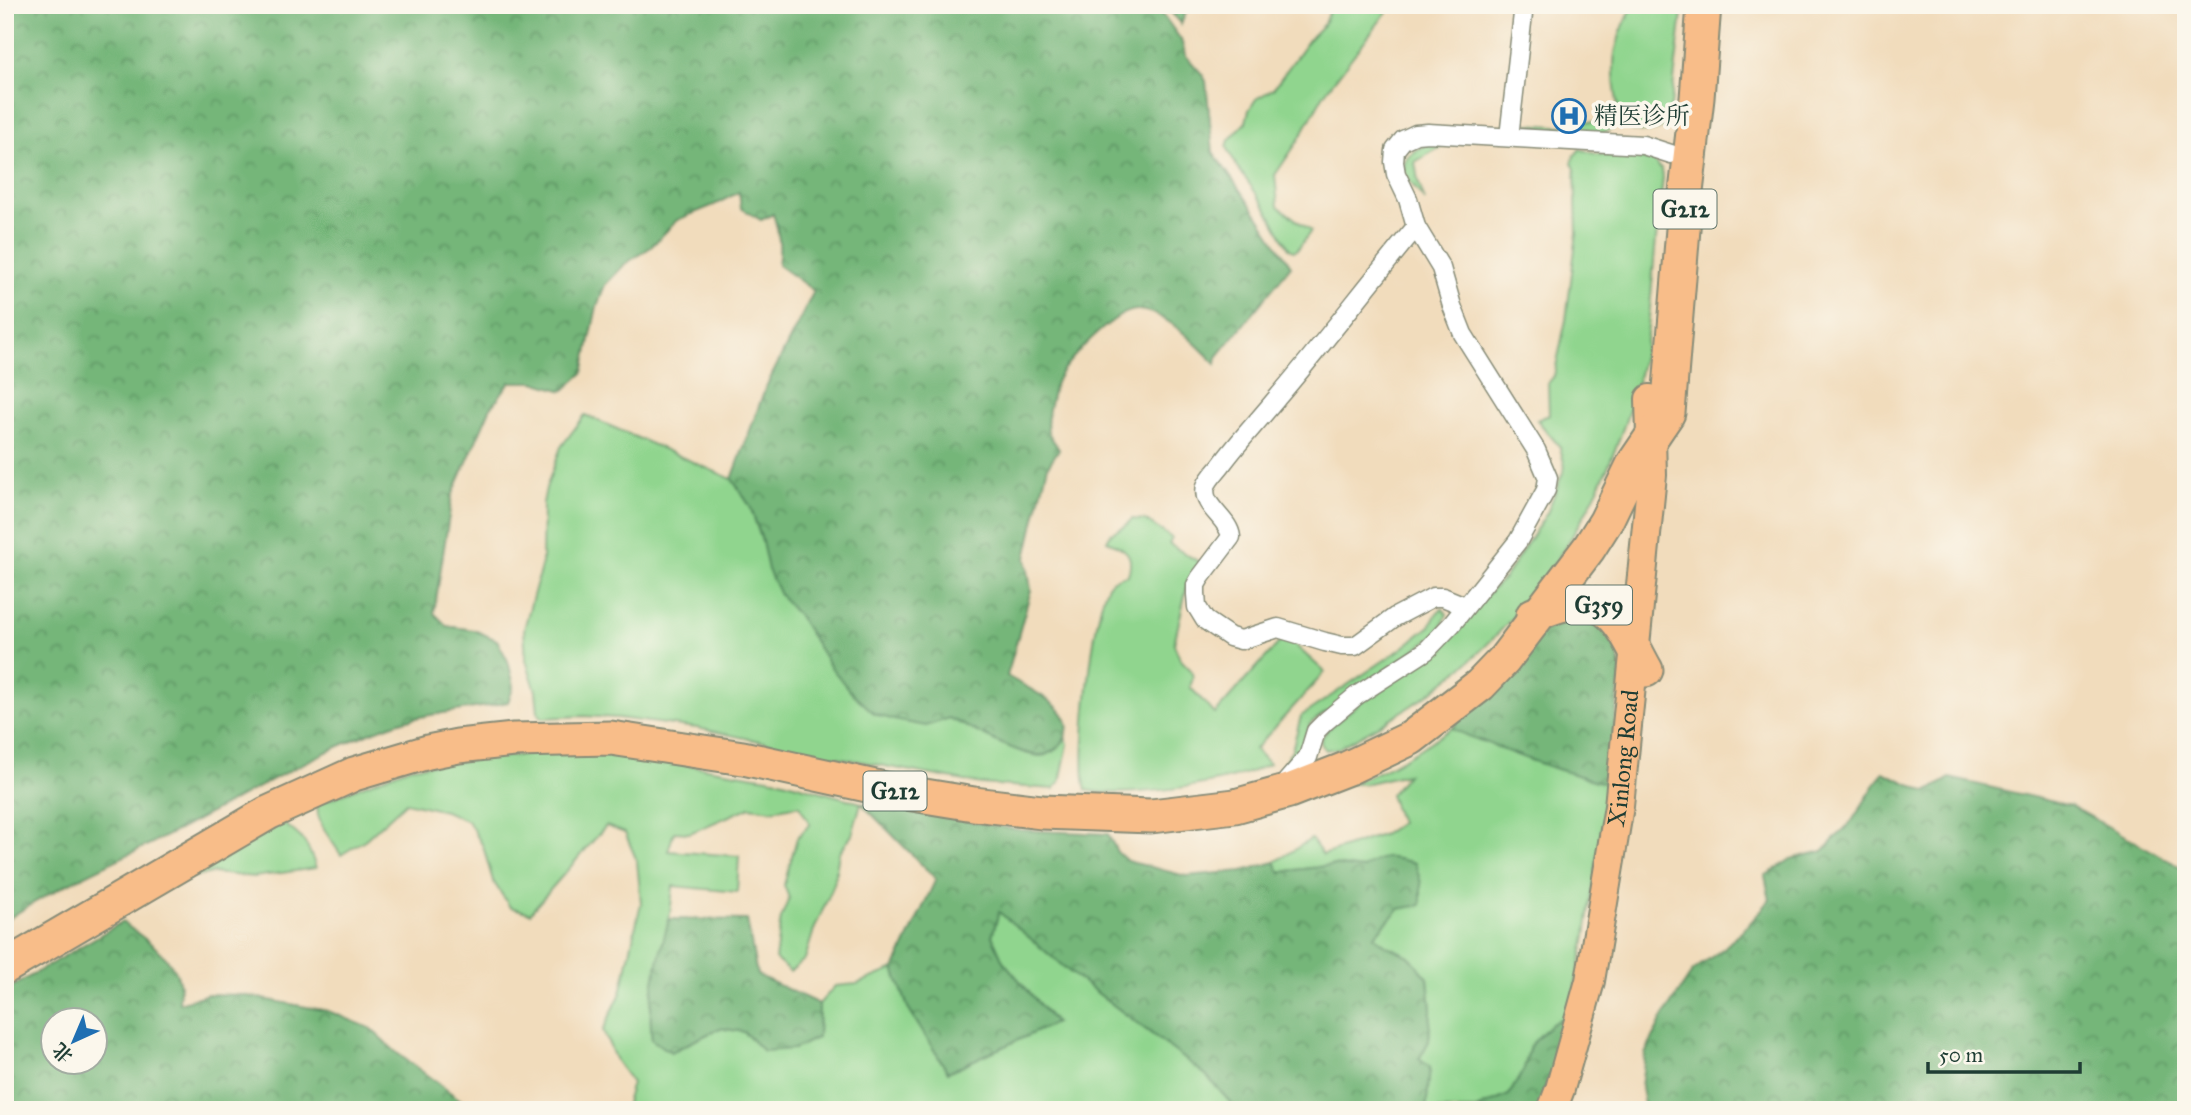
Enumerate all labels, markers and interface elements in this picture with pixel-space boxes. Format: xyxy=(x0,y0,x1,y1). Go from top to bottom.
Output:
hospital icon: 精医诊所 xyxy=(1550,97,1588,135)
place label: 精医诊所 xyxy=(1594,101,1690,131)
road number: G212 xyxy=(1654,190,1716,229)
road number: G359 xyxy=(1566,586,1632,624)
street label: Xinlong Road xyxy=(1601,688,1646,829)
road number: G212 xyxy=(864,772,926,810)
north arrow xyxy=(38,1006,108,1076)
scale bar xyxy=(1928,1031,2081,1075)
text: 北 xyxy=(48,1038,77,1068)
text: 50 m xyxy=(1939,1042,1984,1068)

